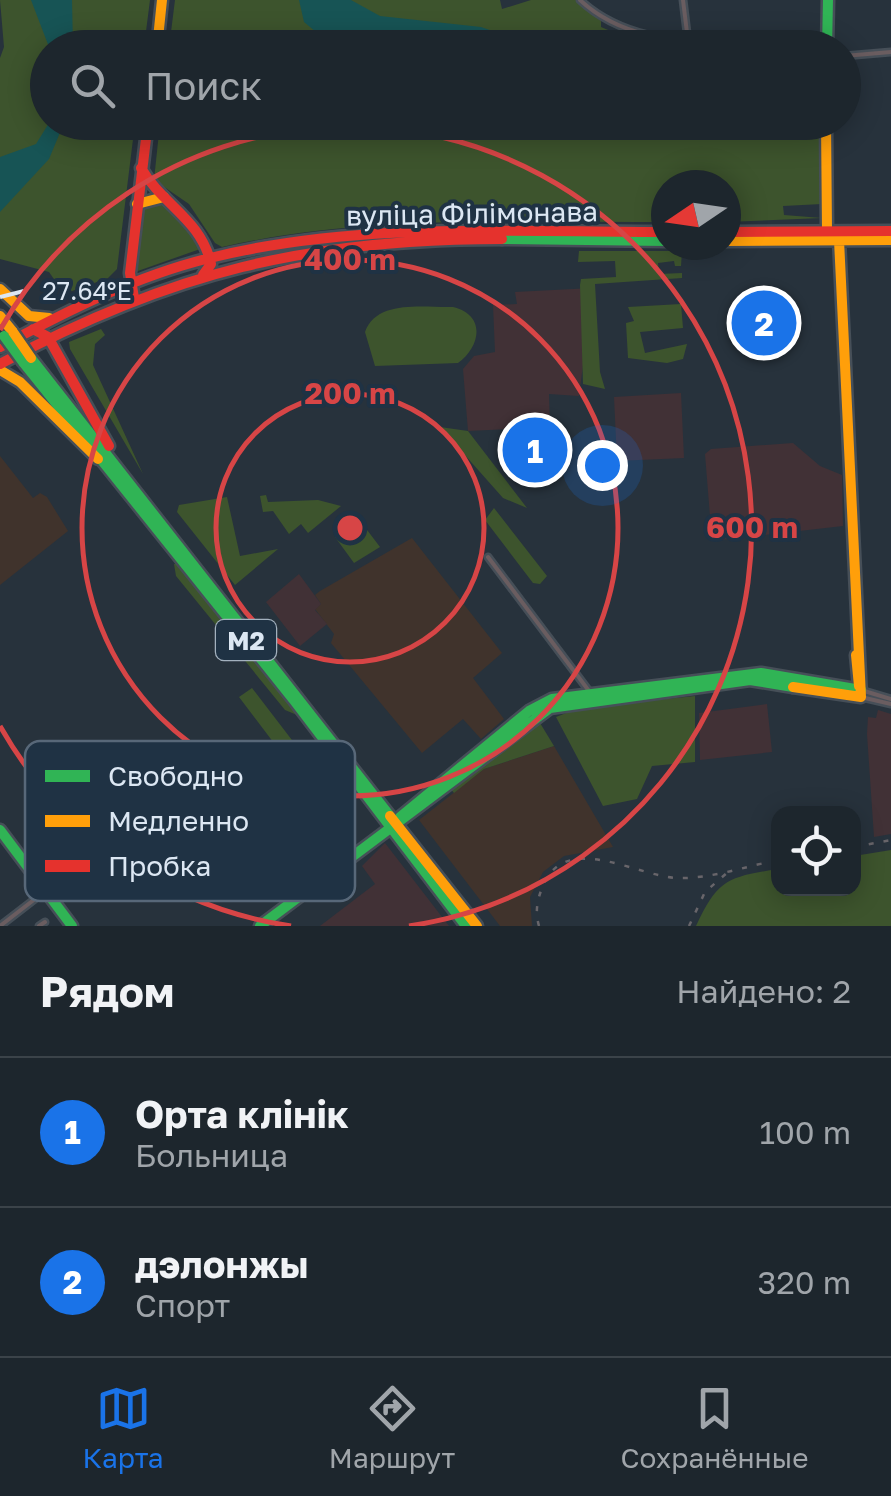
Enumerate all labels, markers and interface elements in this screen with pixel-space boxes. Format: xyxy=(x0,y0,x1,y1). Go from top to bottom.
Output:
search box xyxy=(30,30,861,140)
icon: search xyxy=(65,58,120,113)
text: Поиск xyxy=(145,63,262,108)
north arrow xyxy=(651,170,741,260)
street label: вуліца Філімонава xyxy=(346,194,598,232)
text: 400 m xyxy=(304,241,396,277)
text: 27.64°E xyxy=(42,275,132,306)
pin: 2 xyxy=(732,286,796,360)
text: 200 m xyxy=(304,375,396,411)
pin: 1 xyxy=(502,412,568,488)
your location xyxy=(577,440,628,491)
text: 600 m xyxy=(706,509,798,545)
centre of rings xyxy=(332,510,368,546)
road number: М2 xyxy=(216,620,276,660)
legend xyxy=(25,741,355,901)
text: Свободно xyxy=(108,759,244,792)
text: Медленно xyxy=(108,804,249,837)
map controls xyxy=(771,806,861,896)
button: locate xyxy=(771,806,861,896)
text: Пробка xyxy=(108,849,211,882)
text: Рядом xyxy=(40,966,174,1016)
text: Найдено: 2 xyxy=(676,972,851,1010)
text: Орта клінік xyxy=(135,1091,349,1136)
text: 1 xyxy=(64,1113,81,1151)
text: 100 m xyxy=(759,1113,851,1151)
text: Больница xyxy=(135,1136,288,1174)
text: дэлонжы xyxy=(135,1241,309,1286)
text: 2 xyxy=(63,1263,82,1301)
text: 320 m xyxy=(758,1263,851,1301)
text: Спорт xyxy=(135,1286,230,1324)
tab: Карта xyxy=(83,1381,164,1474)
tab: Маршрут xyxy=(329,1381,455,1474)
tab: Сохранённые xyxy=(620,1381,808,1474)

